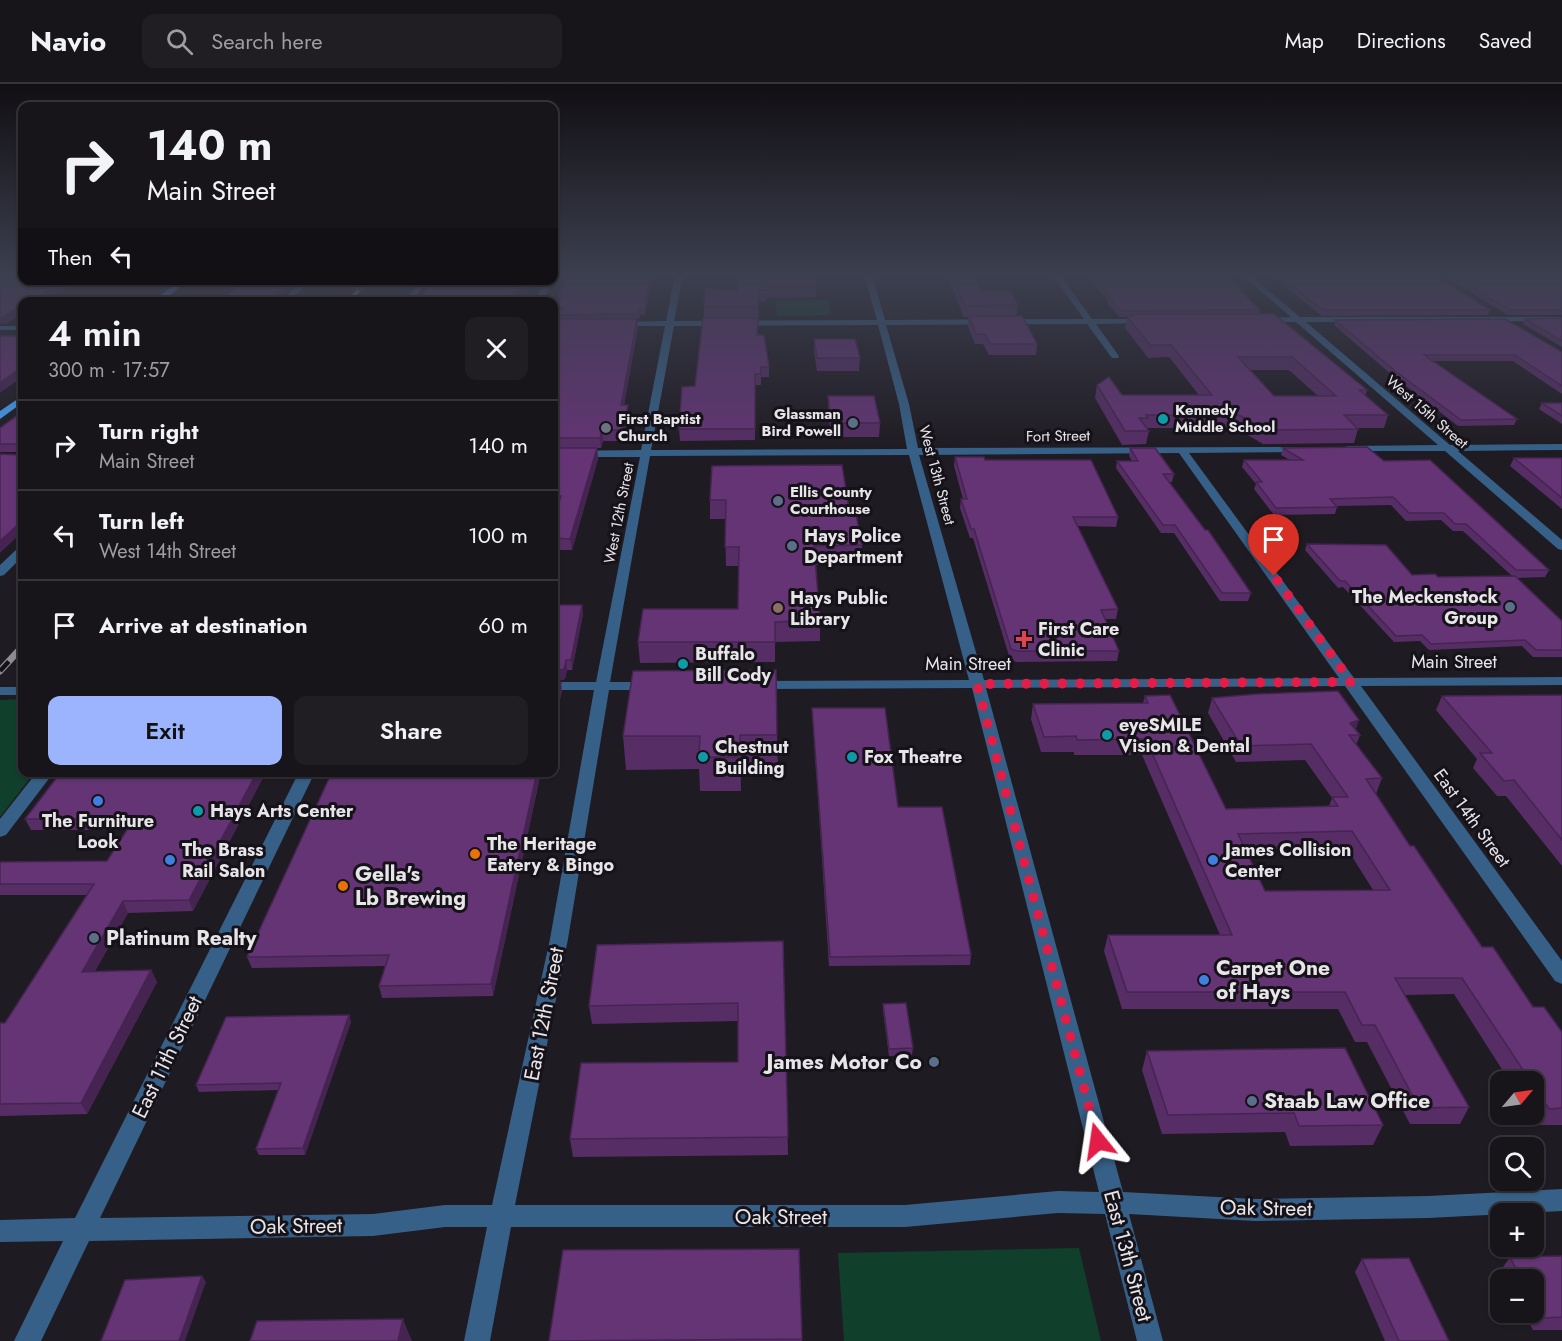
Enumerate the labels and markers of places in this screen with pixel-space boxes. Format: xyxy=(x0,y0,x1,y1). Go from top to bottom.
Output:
place label: Kennedy Middle School xyxy=(1175,399,1275,438)
place label: Glassman Bird Powell xyxy=(762,403,841,442)
place label: First Baptist Church xyxy=(618,408,701,447)
marker: Kennedy Middle School xyxy=(1156,412,1170,426)
marker: Glassman Bird Powell xyxy=(846,416,860,430)
marker: First Baptist Church xyxy=(599,421,613,435)
place label: Ellis County Courthouse xyxy=(790,481,872,520)
marker: Ellis County Courthouse xyxy=(771,494,785,508)
pin xyxy=(1248,514,1299,576)
place label: Hays Police Department xyxy=(804,523,903,570)
marker: Hays Police Department xyxy=(785,539,799,553)
place label: The Meckenstock Group xyxy=(1352,584,1499,631)
place label: Hays Public Library xyxy=(790,585,888,632)
marker: The Meckenstock Group xyxy=(1503,600,1517,614)
marker: Hays Public Library xyxy=(771,601,785,615)
place label: First Care Clinic xyxy=(1038,616,1119,663)
marker: First Care Clinic xyxy=(1015,630,1033,648)
place label: Buffalo Bill Cody xyxy=(695,641,771,688)
marker: Buffalo Bill Cody xyxy=(676,657,690,671)
place label: eyeSMILE Vision & Dental xyxy=(1118,712,1250,759)
marker: eyeSMILE Vision & Dental xyxy=(1100,728,1114,742)
place label: Chestnut Building xyxy=(715,734,789,781)
place label: Fox Theatre xyxy=(864,744,962,770)
marker: Chestnut Building xyxy=(696,750,710,764)
marker: Fox Theatre xyxy=(845,750,859,764)
marker: The Furniture Look xyxy=(91,794,105,808)
place label: Hays Arts Center xyxy=(210,798,354,824)
marker: Hays Arts Center xyxy=(191,804,205,818)
place label: The Furniture Look xyxy=(42,808,154,855)
place label: The Heritage Eatery & Bingo xyxy=(487,831,614,878)
place label: The Brass Rail Salon xyxy=(182,837,265,884)
place label: James Collision Center xyxy=(1222,837,1351,884)
marker: The Heritage Eatery & Bingo xyxy=(468,847,482,861)
marker: The Brass Rail Salon xyxy=(163,853,177,867)
marker: James Collision Center xyxy=(1206,853,1220,867)
place label: Gella's Lb Brewing xyxy=(355,859,466,913)
marker: Gella's Lb Brewing xyxy=(336,879,350,893)
place label: Platinum Realty xyxy=(106,923,258,953)
marker: Platinum Realty xyxy=(87,931,101,945)
place label: Carpet One of Hays xyxy=(1216,953,1330,1007)
marker: Carpet One of Hays xyxy=(1197,973,1211,987)
place label: James Motor Co xyxy=(762,1047,922,1077)
marker: James Motor Co xyxy=(927,1055,941,1069)
place label: Staab Law Office xyxy=(1264,1086,1430,1116)
marker: Staab Law Office xyxy=(1245,1094,1259,1108)

